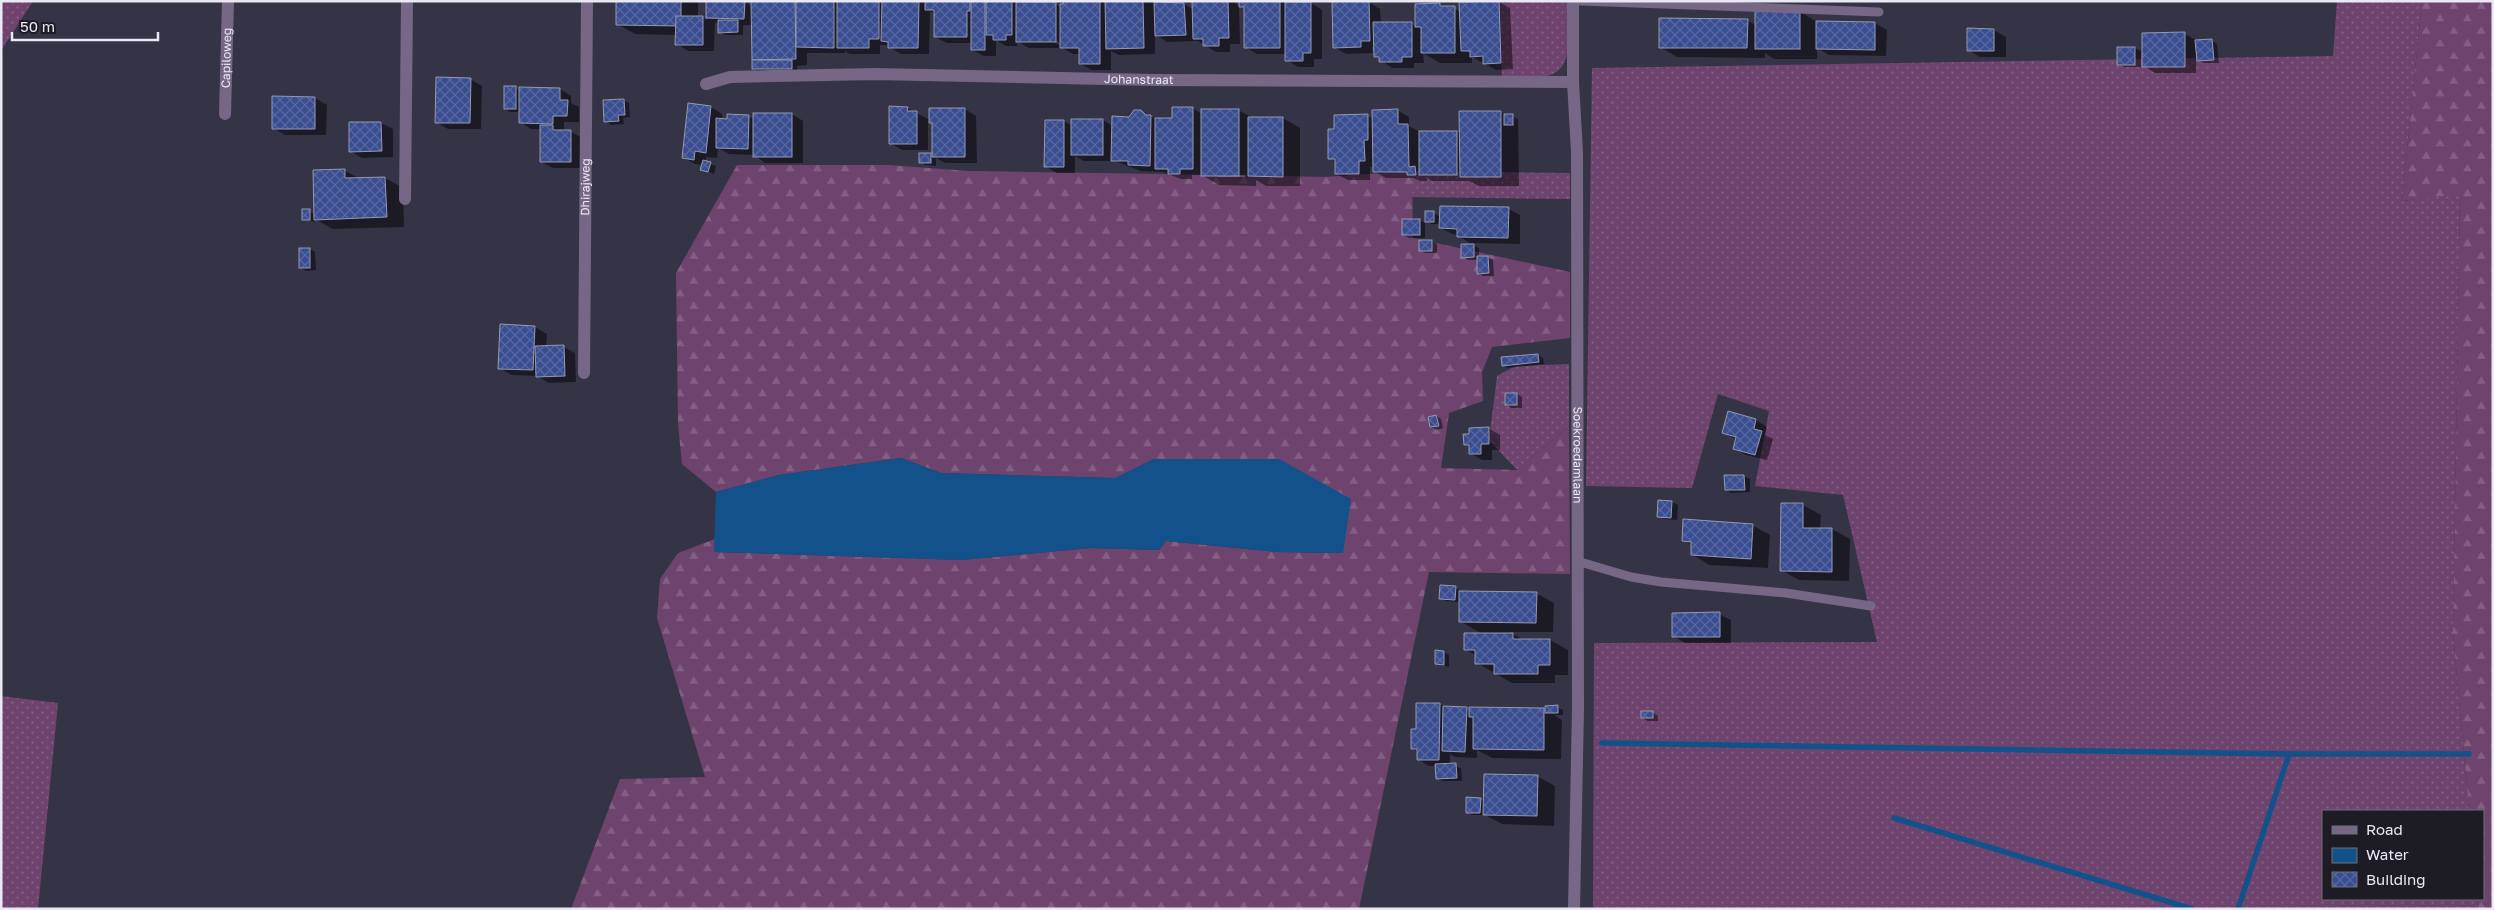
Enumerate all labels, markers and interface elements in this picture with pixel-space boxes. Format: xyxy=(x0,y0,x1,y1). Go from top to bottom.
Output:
scale bar xyxy=(12,10,159,42)
text: 50 m xyxy=(20,17,55,35)
street label: Capiloweg xyxy=(218,28,234,88)
street label: Johanstraat xyxy=(1104,71,1174,87)
street label: Dhirajweg xyxy=(577,158,593,216)
street label: Soekroedamlaan xyxy=(1570,406,1586,503)
legend xyxy=(2322,810,2484,900)
text: Road xyxy=(2366,820,2403,838)
text: Water xyxy=(2366,845,2409,863)
text: Building xyxy=(2366,870,2426,888)

